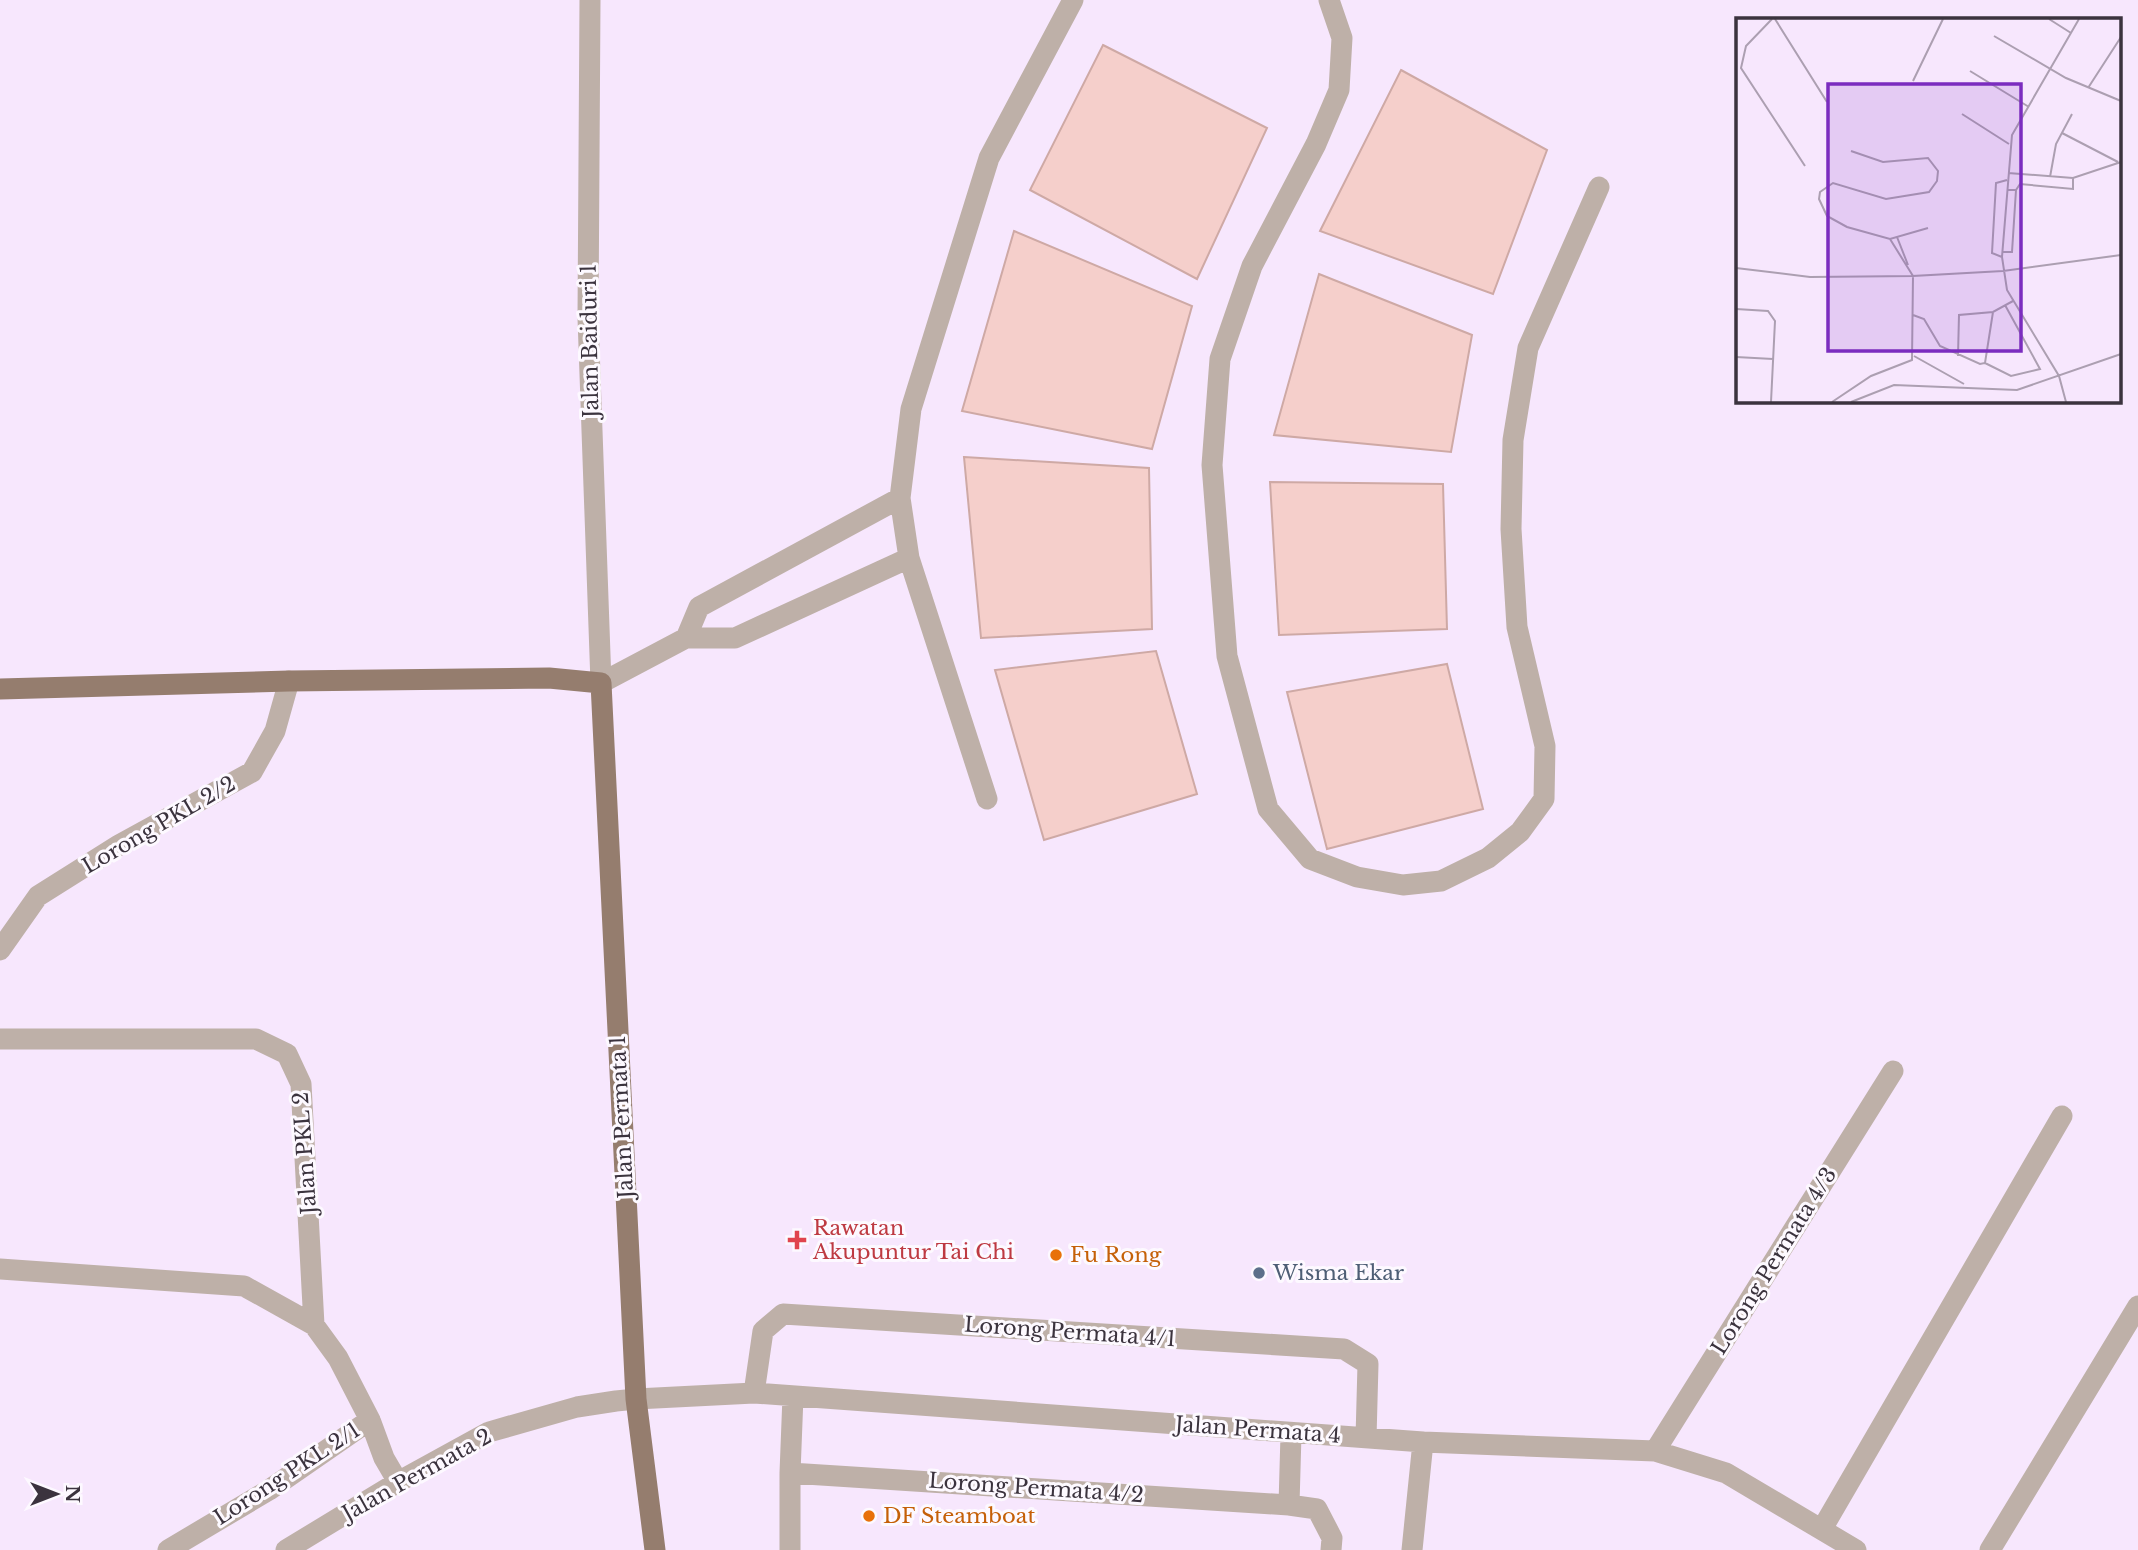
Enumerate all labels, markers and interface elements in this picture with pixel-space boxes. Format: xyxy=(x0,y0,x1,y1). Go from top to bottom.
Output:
inset map xyxy=(1736,18,2120,402)
street label: Jalan Baiduri 1 xyxy=(576,264,604,421)
street label: Lorong PKL 2/2 xyxy=(78,771,240,879)
street label: Jalan Permata 1 xyxy=(605,1035,639,1202)
street label: Jalan PKL 2 xyxy=(288,1091,322,1218)
street label: Lorong Permata 4/3 xyxy=(1706,1163,1842,1359)
place label: Rawatan Akupuntur Tai Chi xyxy=(812,1215,1014,1265)
marker: Rawatan Akupuntur Tai Chi xyxy=(787,1230,807,1250)
place label: Fu Rong xyxy=(1070,1242,1162,1268)
marker: Fu Rong xyxy=(1048,1247,1064,1263)
place label: Wisma Ekar xyxy=(1272,1260,1404,1286)
marker: Wisma Ekar xyxy=(1251,1265,1267,1281)
street label: Lorong Permata 4/1 xyxy=(963,1312,1177,1352)
street label: Jalan Permata 4 xyxy=(1171,1411,1342,1449)
street label: Lorong PKL 2/1 xyxy=(209,1417,365,1531)
street label: Jalan Permata 2 xyxy=(335,1423,496,1528)
north arrow xyxy=(21,1459,91,1529)
street label: Lorong Permata 4/2 xyxy=(928,1468,1144,1508)
text: N xyxy=(61,1485,84,1503)
place label: DF Steamboat xyxy=(883,1503,1035,1529)
marker: DF Steamboat xyxy=(861,1508,877,1524)

